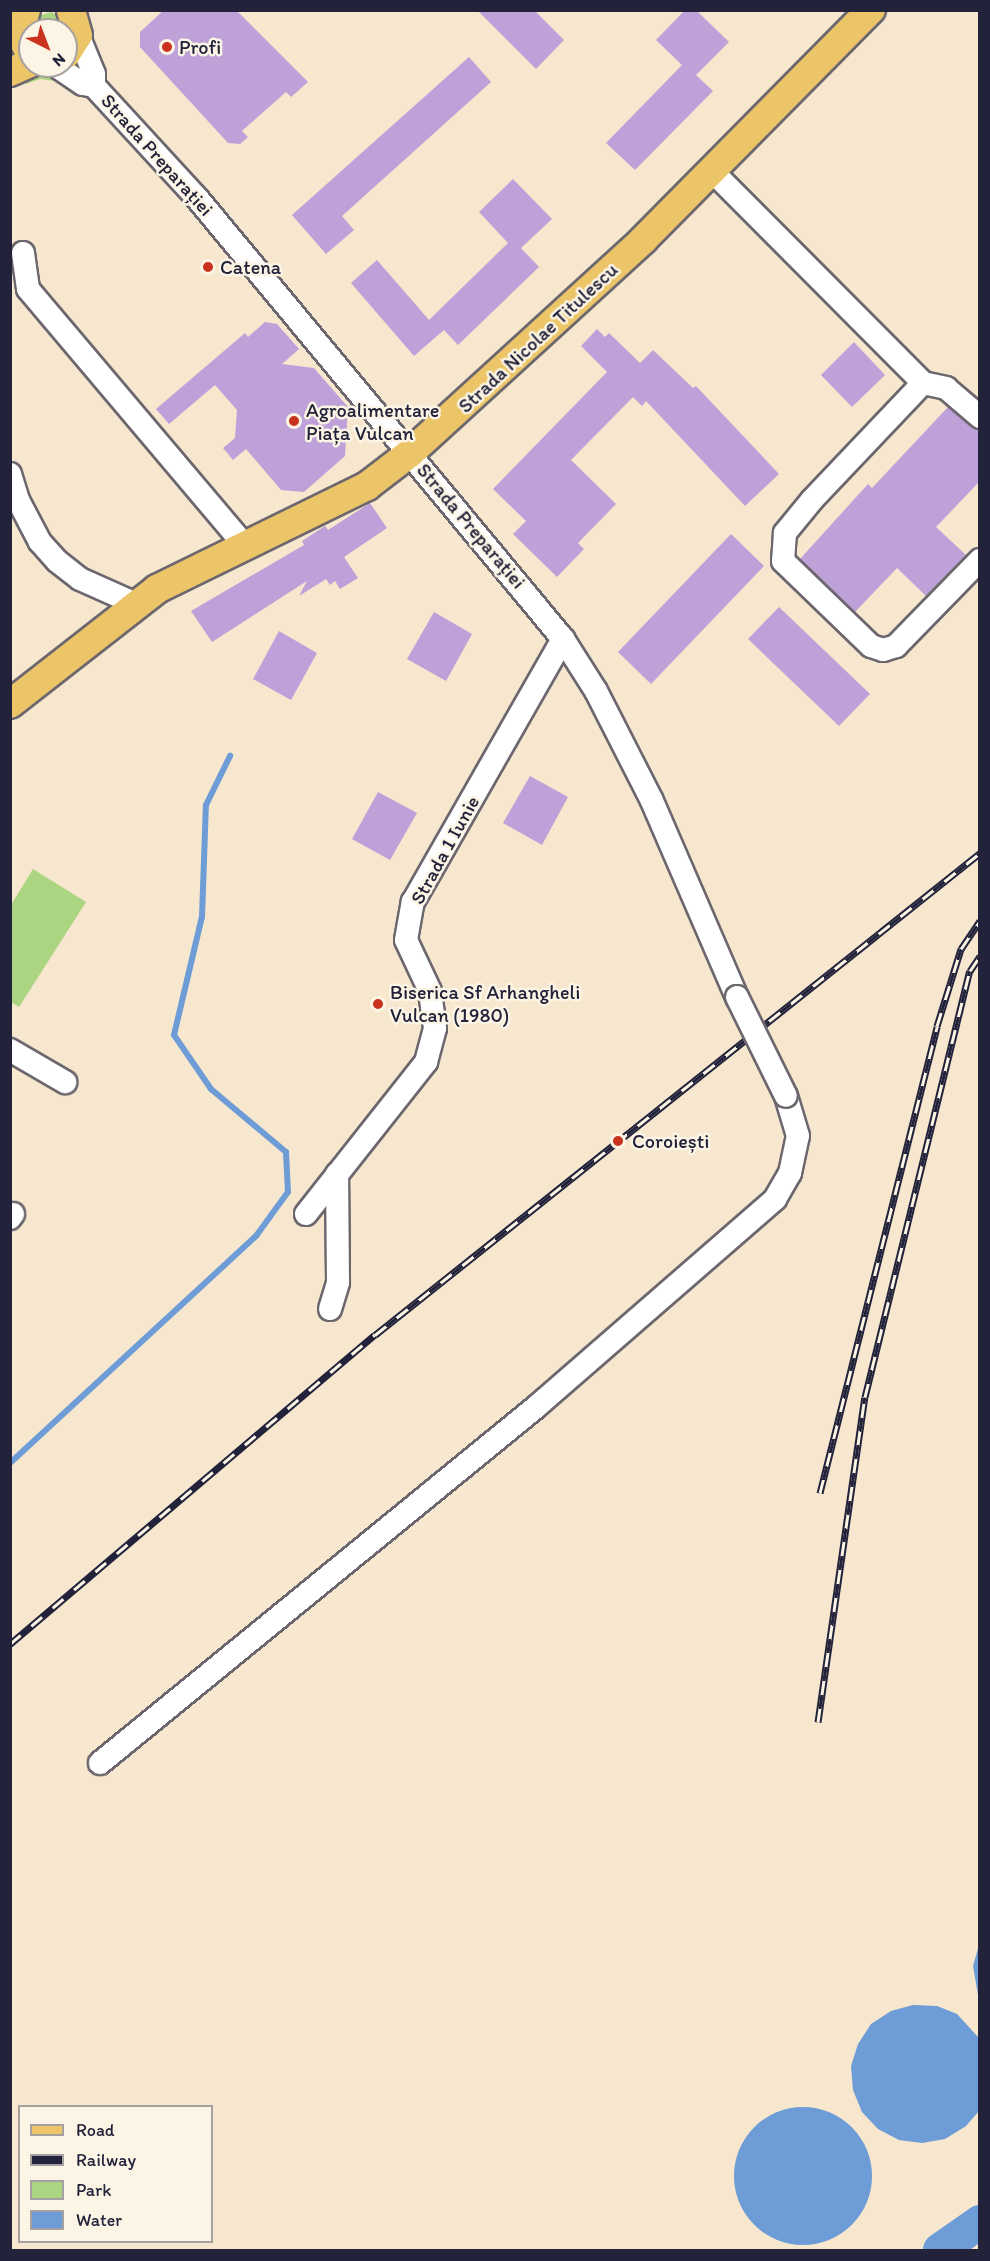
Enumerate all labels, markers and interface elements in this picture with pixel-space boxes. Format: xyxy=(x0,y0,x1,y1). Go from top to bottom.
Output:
north arrow xyxy=(18,18,78,78)
place label: Profi xyxy=(179,35,221,59)
marker: Profi xyxy=(160,40,174,54)
text: N xyxy=(49,50,69,71)
street label: Strada Preparației xyxy=(96,89,218,221)
place label: Catena xyxy=(220,255,281,279)
street label: Strada Nicolae Titulescu xyxy=(453,258,623,418)
marker: Catena xyxy=(201,260,215,274)
place label: Agroalimentare Piața Vulcan xyxy=(306,398,439,445)
marker: Agroalimentare Piața Vulcan xyxy=(287,414,301,428)
street label: Strada Preparației xyxy=(412,459,530,593)
street label: Strada 1 Iunie xyxy=(405,792,485,908)
place label: Biserica Sf Arhangheli Vulcan (1980) xyxy=(390,981,580,1028)
marker: Biserica Sf Arhangheli Vulcan (1980) xyxy=(371,997,385,1011)
place label: Coroiești xyxy=(632,1129,709,1153)
marker: Coroiești xyxy=(609,1132,627,1150)
legend xyxy=(18,2105,213,2243)
text: Road xyxy=(76,2119,115,2141)
text: Railway xyxy=(76,2149,136,2171)
text: Park xyxy=(76,2179,111,2201)
text: Water xyxy=(76,2209,122,2231)

